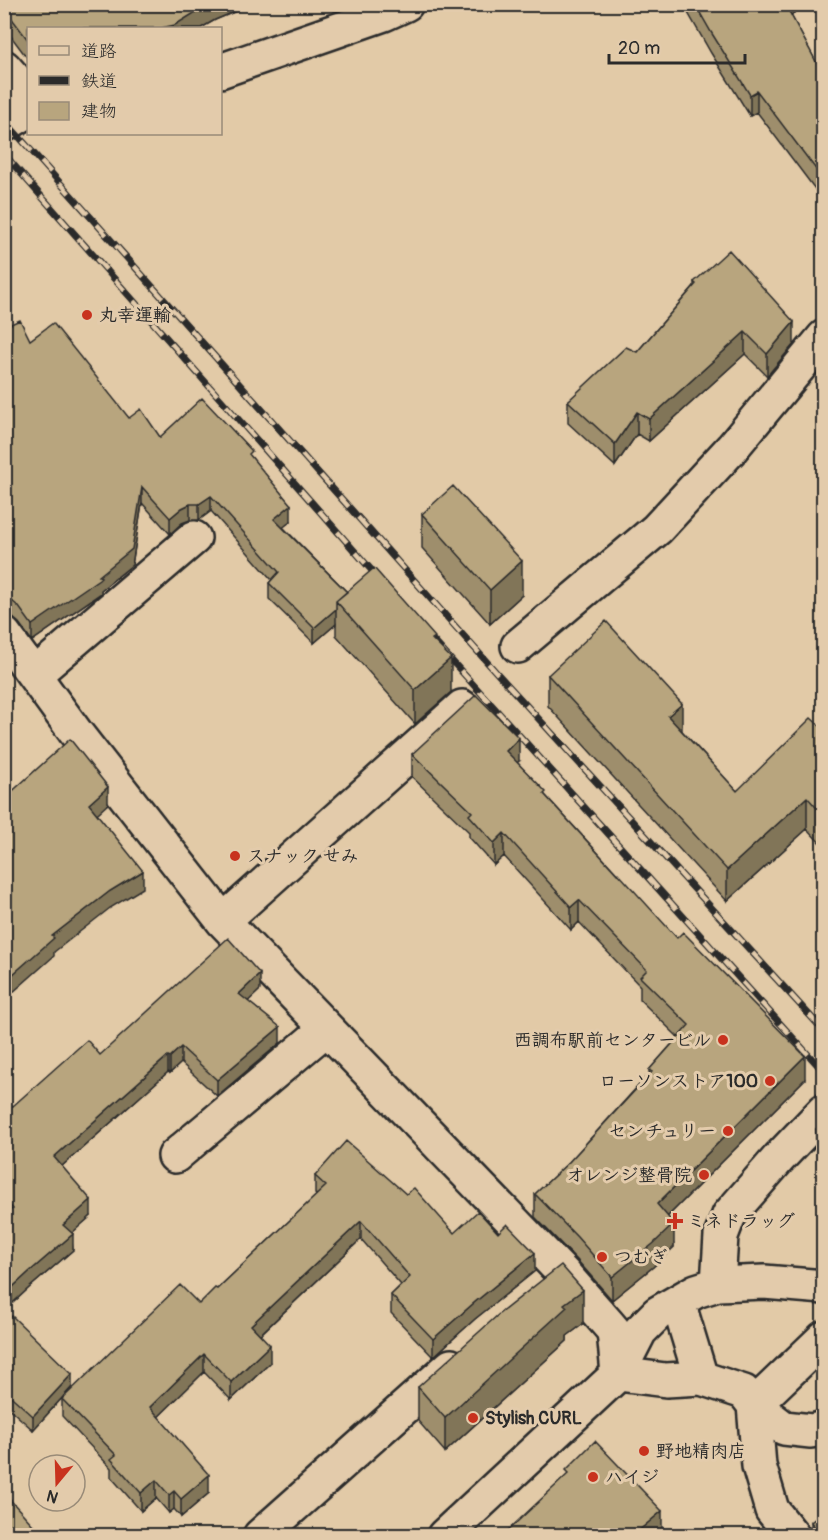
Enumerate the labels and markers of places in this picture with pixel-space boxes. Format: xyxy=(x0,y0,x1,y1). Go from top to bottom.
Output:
place label: 丸幸運輸 xyxy=(99,304,171,327)
marker: 丸幸運輸 xyxy=(80,308,94,322)
place label: スナック せみ xyxy=(247,845,359,868)
marker: スナック せみ xyxy=(228,849,242,863)
place label: 西調布駅前センタービル xyxy=(514,1029,711,1052)
marker: 西調布駅前センタービル xyxy=(716,1033,730,1047)
place label: ローソンストア100 xyxy=(599,1070,758,1093)
marker: ローソンストア100 xyxy=(763,1074,777,1088)
place label: センチュリー xyxy=(608,1120,716,1143)
marker: センチュリー xyxy=(721,1124,735,1138)
place label: オレンジ整骨院 xyxy=(566,1164,692,1187)
marker: オレンジ整骨院 xyxy=(697,1168,711,1182)
place label: ミネドラッグ xyxy=(687,1210,795,1233)
marker: ミネドラッグ xyxy=(668,1214,682,1228)
place label: つむぎ xyxy=(614,1246,668,1269)
marker: つむぎ xyxy=(595,1250,609,1264)
place label: Stylish CURL xyxy=(485,1407,582,1430)
marker: Stylish CURL xyxy=(466,1411,480,1425)
place label: 野地精肉店 xyxy=(656,1440,746,1463)
marker: 野地精肉店 xyxy=(637,1444,651,1458)
place label: ハイジ xyxy=(605,1466,659,1489)
marker: ハイジ xyxy=(586,1470,600,1484)

